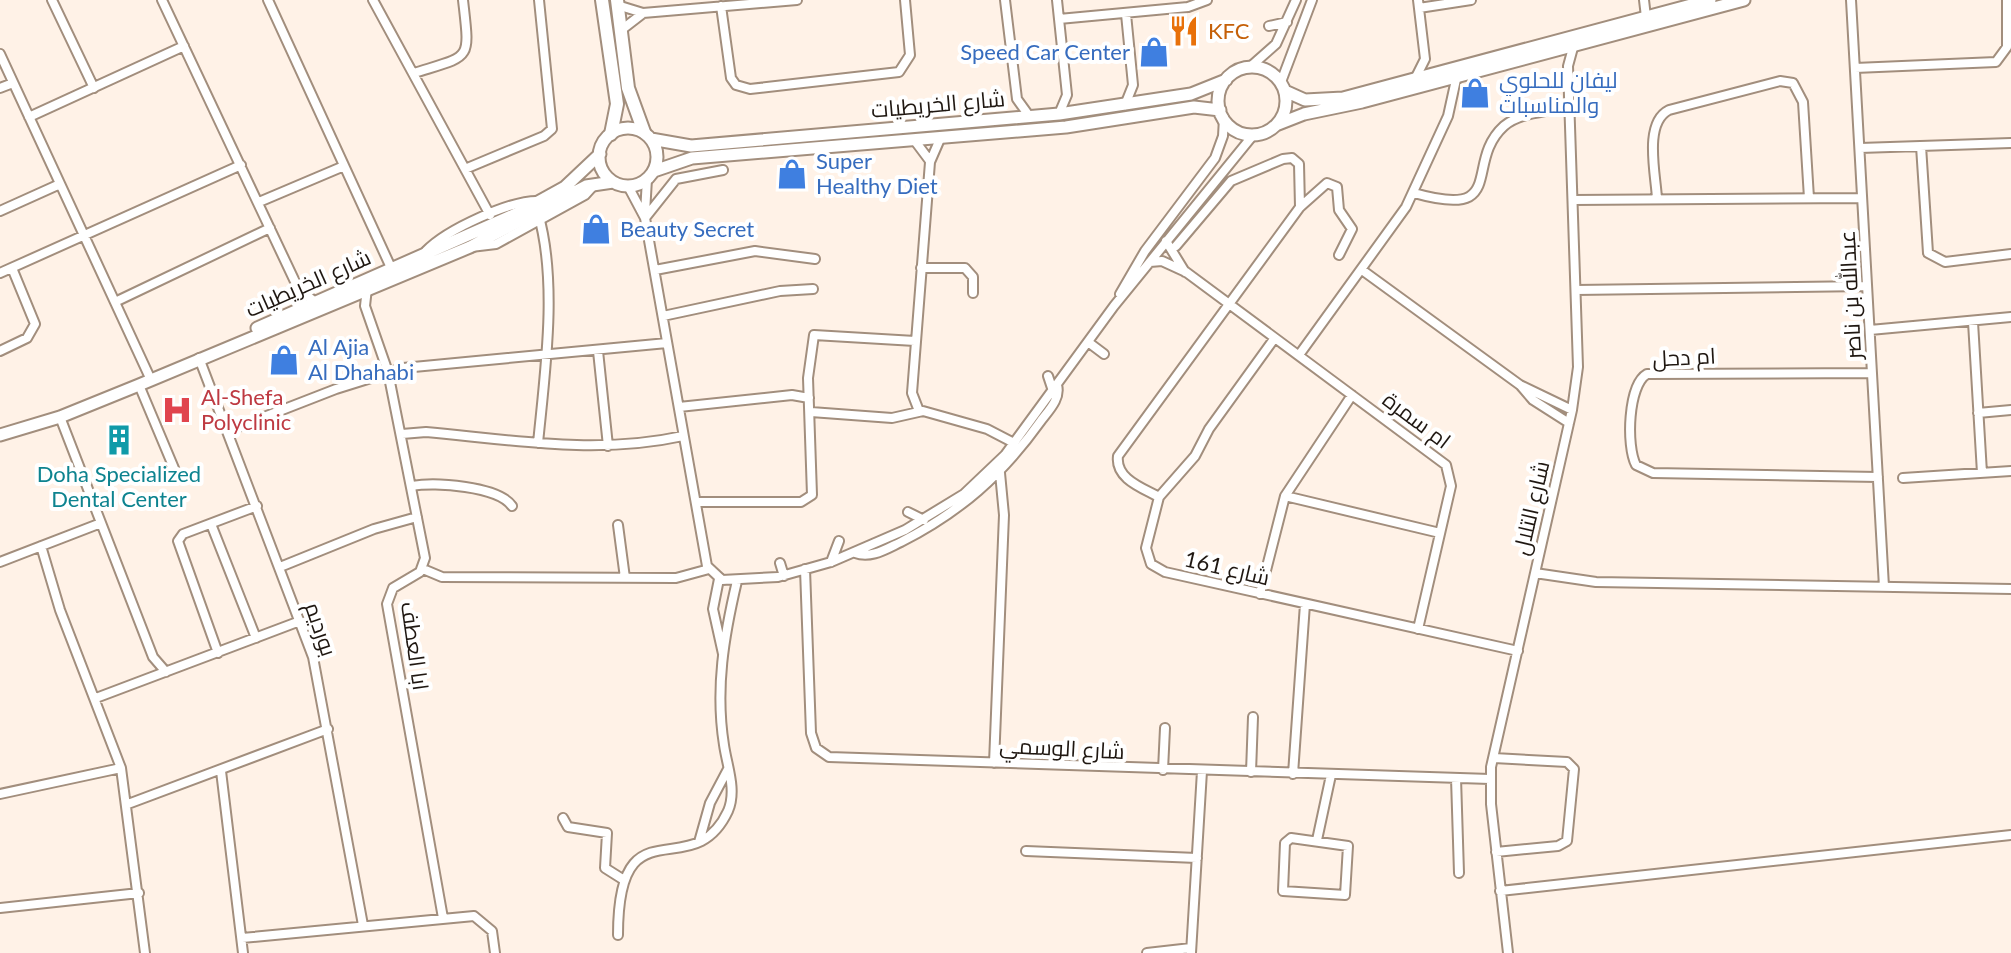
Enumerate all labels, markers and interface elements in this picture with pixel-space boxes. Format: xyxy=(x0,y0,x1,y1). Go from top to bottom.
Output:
restaurant icon: KFC xyxy=(1167,14,1201,48)
place label: KFC xyxy=(1208,17,1250,44)
shop icon: Speed Car Center xyxy=(1137,35,1171,69)
place label: Speed Car Center xyxy=(960,38,1130,65)
place label: ليفان للحلوي والمناسبات xyxy=(1499,66,1618,118)
shop icon: ليفان للحلوي والمناسبات xyxy=(1458,76,1492,110)
street label: شارع الخريطيات xyxy=(870,84,1006,125)
place label: Super Healthy Diet xyxy=(816,147,938,199)
shop icon: Super Healthy Diet xyxy=(775,157,809,191)
shop icon: Beauty Secret xyxy=(579,212,613,246)
place label: Beauty Secret xyxy=(620,215,754,242)
street label: عبدالله بن ناصر xyxy=(1833,230,1867,362)
street label: شارع الخريطيات xyxy=(241,243,376,324)
place label: Al Ajia Al Dhahabi xyxy=(308,333,414,385)
street label: ام دحل xyxy=(1652,341,1717,375)
shop icon: Al Ajia Al Dhahabi xyxy=(267,343,301,377)
place label: Al-Shefa Polyclinic xyxy=(201,383,291,435)
street label: ام سمرة xyxy=(1376,385,1457,456)
hospital icon: Al-Shefa Polyclinic xyxy=(160,393,194,427)
building icon: Doha Specialized Dental Center xyxy=(102,423,136,457)
street label: شارع التلال xyxy=(1507,458,1556,558)
place label: Doha Specialized Dental Center xyxy=(37,460,201,512)
street label: شارع 161 xyxy=(1181,545,1272,592)
street label: بورديم xyxy=(297,598,343,660)
street label: ابا العطف xyxy=(396,600,435,692)
street label: شارع الوسمي xyxy=(998,731,1125,768)

